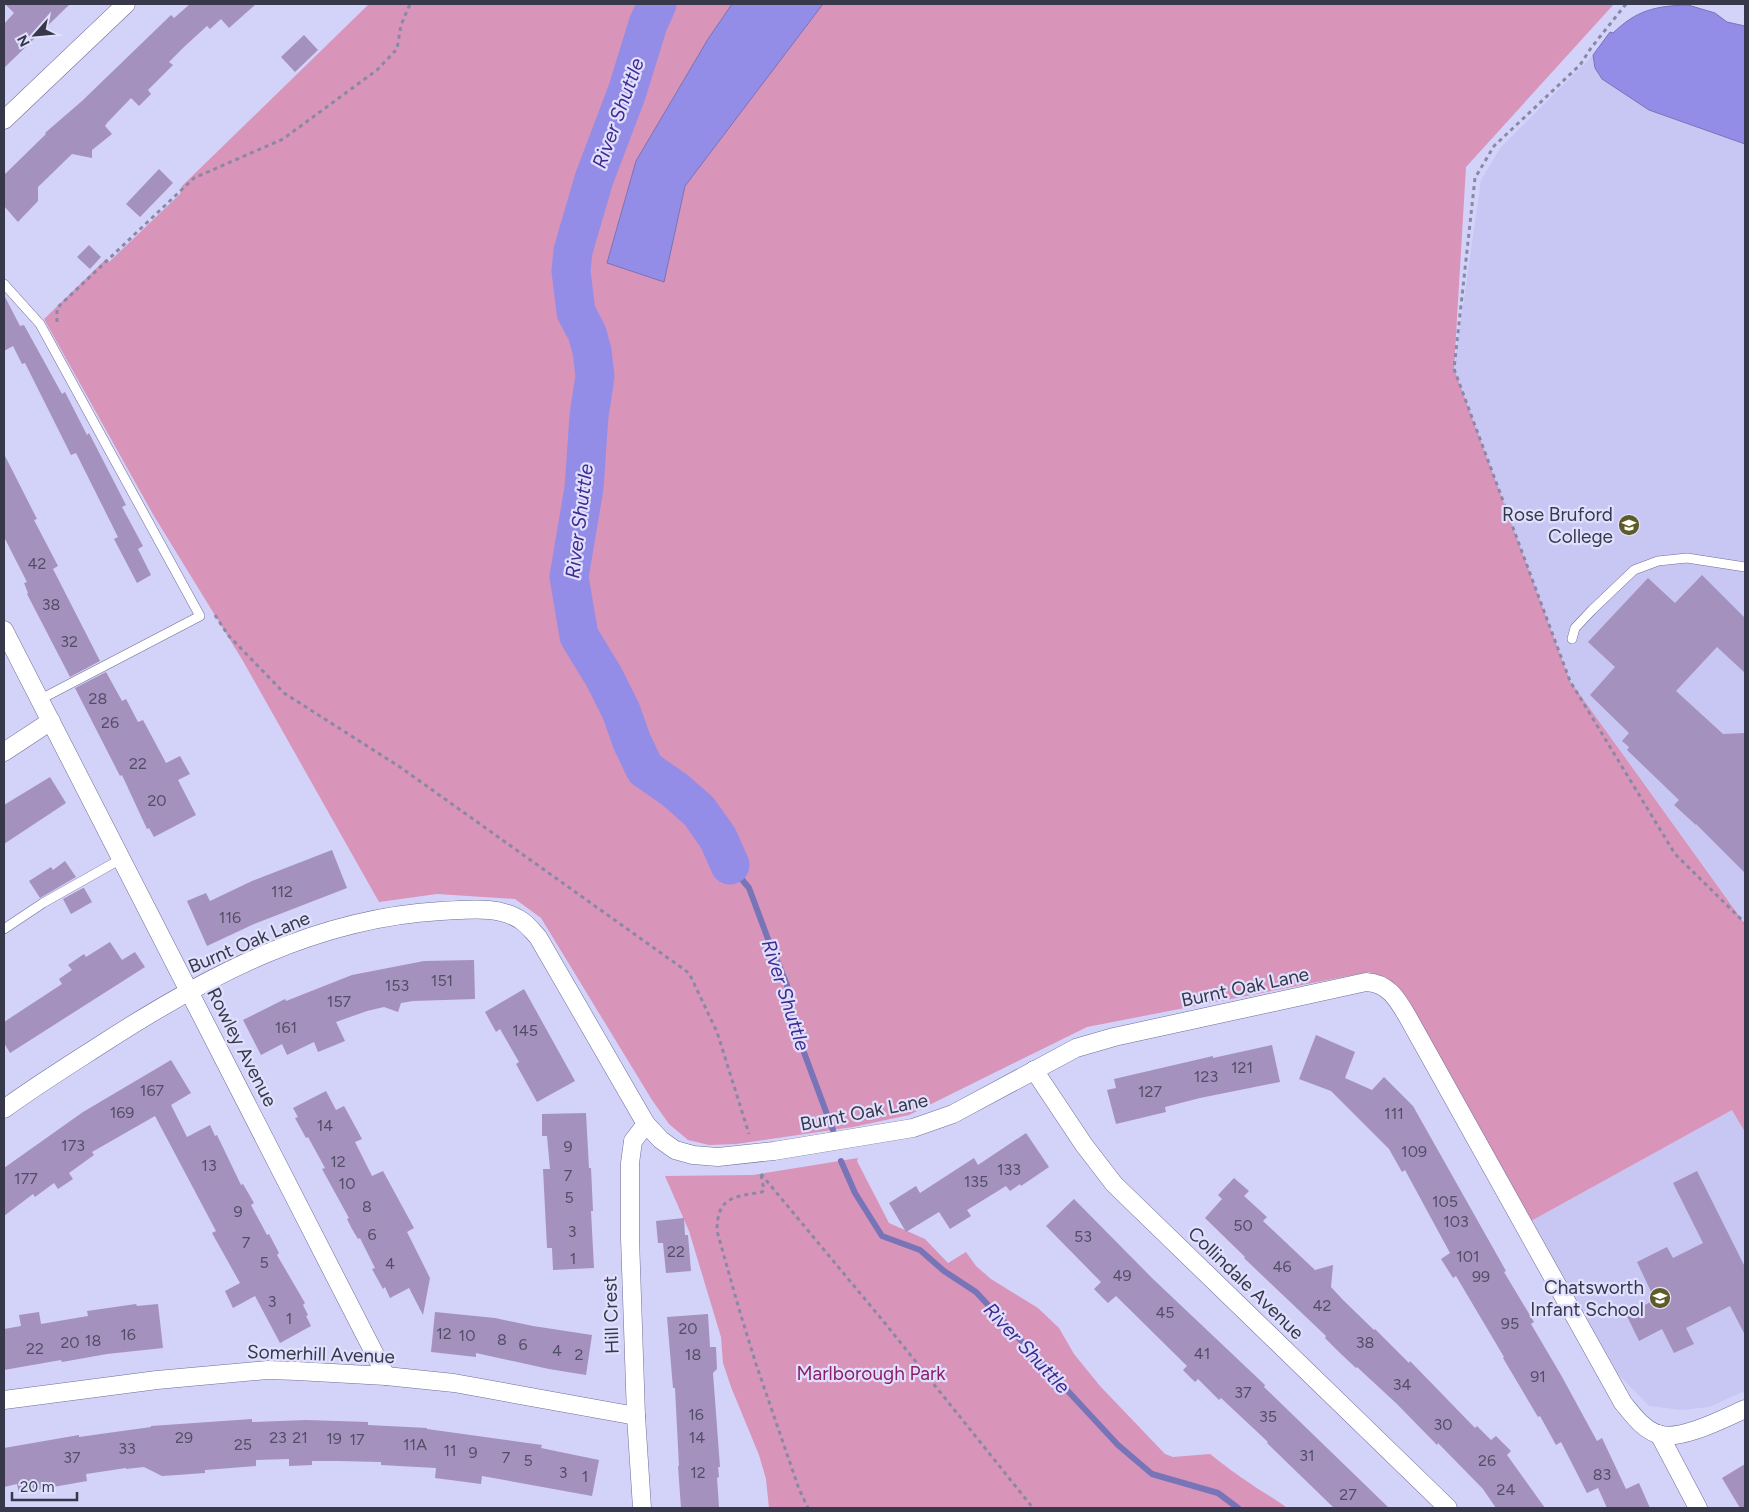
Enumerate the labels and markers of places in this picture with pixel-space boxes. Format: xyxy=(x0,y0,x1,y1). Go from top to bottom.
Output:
place label: Rose Bruford College xyxy=(1502,503,1613,548)
school or university icon: Rose Bruford College xyxy=(1617,513,1641,537)
place label: Chatsworth Infant School xyxy=(1530,1276,1644,1321)
school or university icon: Chatsworth Infant School xyxy=(1648,1286,1672,1310)

